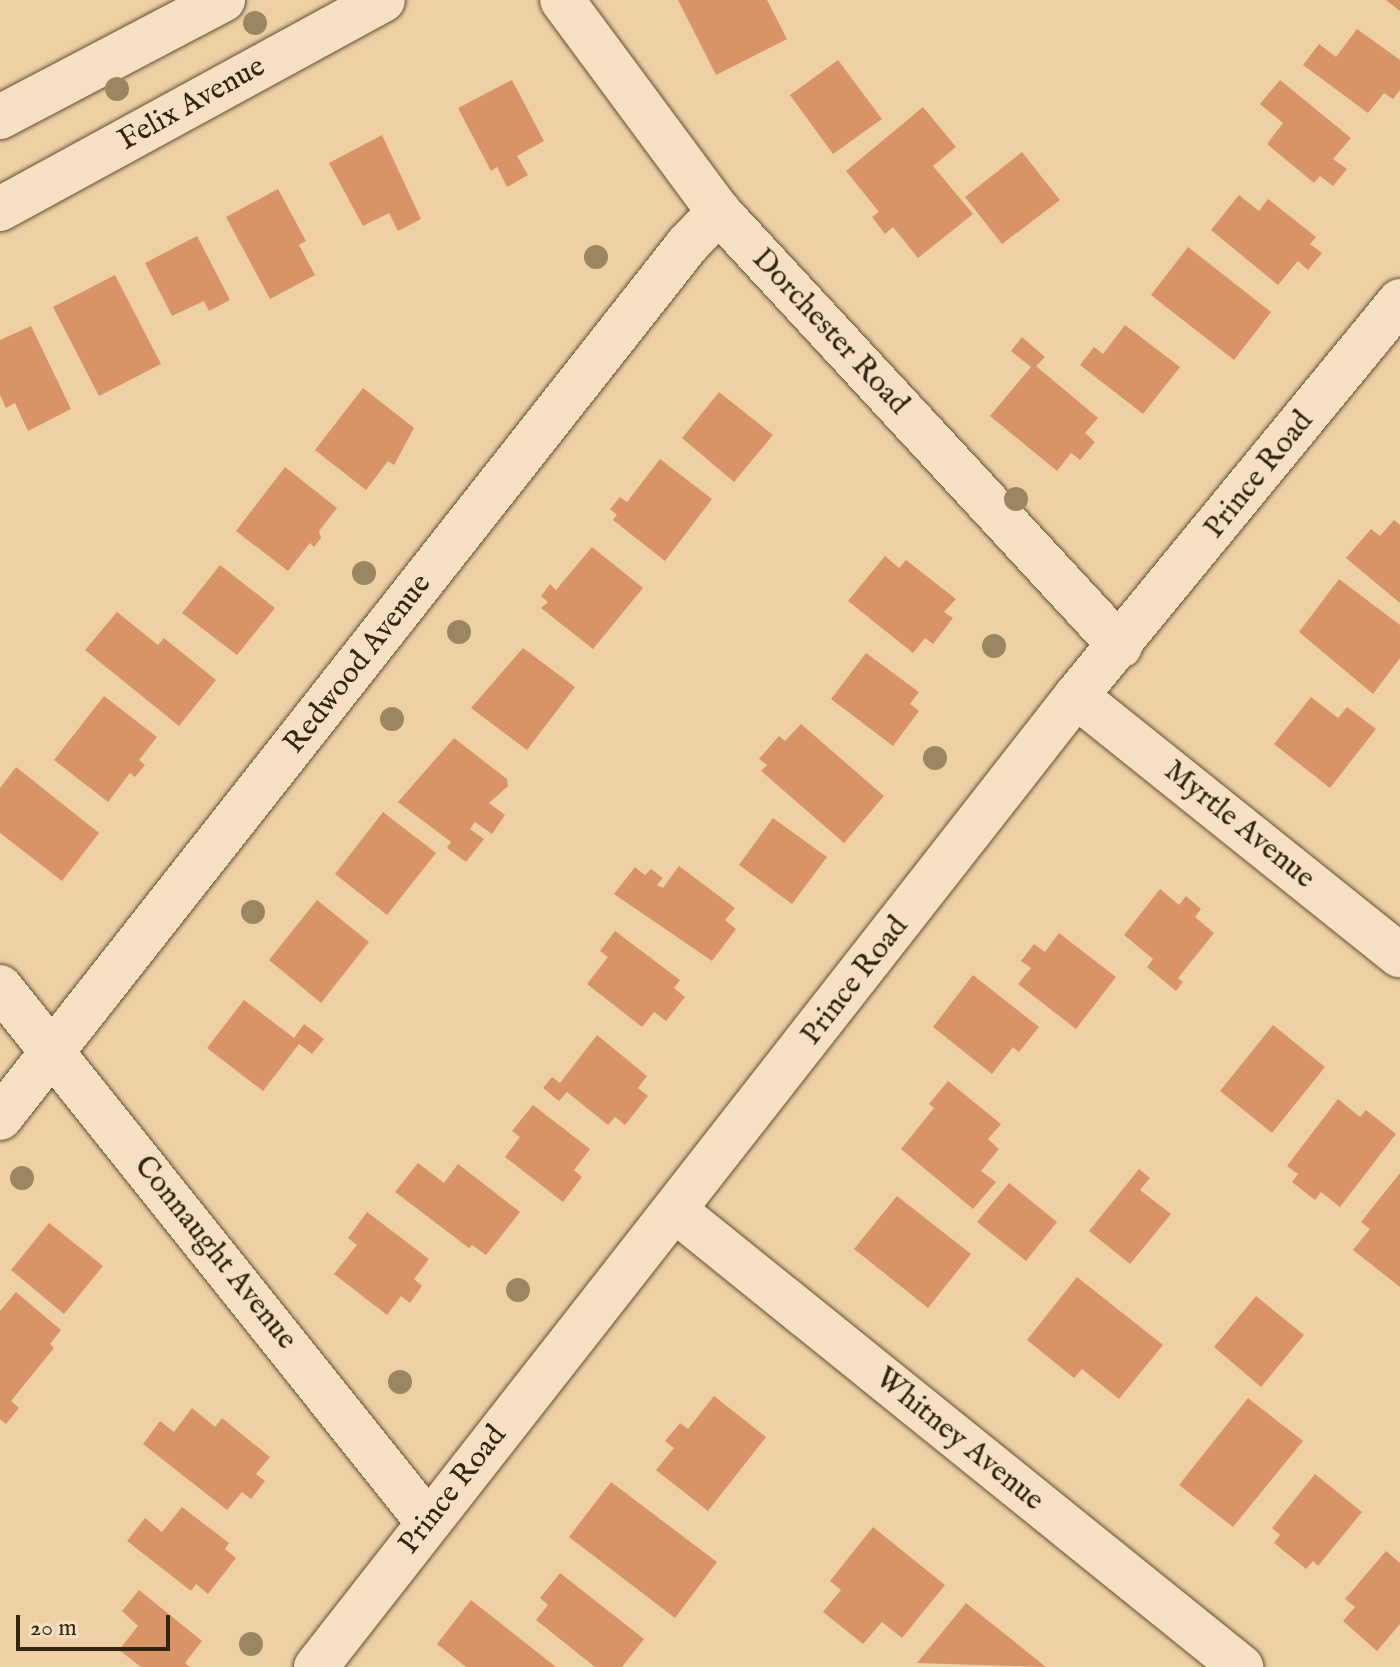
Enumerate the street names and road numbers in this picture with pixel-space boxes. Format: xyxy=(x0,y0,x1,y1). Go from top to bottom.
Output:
street label: Felix Avenue xyxy=(113,49,271,159)
street label: Dorchester Road xyxy=(744,242,916,422)
street label: Prince Road xyxy=(1197,404,1321,546)
street label: Redwood Avenue xyxy=(277,567,439,761)
street label: Myrtle Avenue xyxy=(1156,753,1322,897)
street label: Prince Road xyxy=(794,909,916,1053)
street label: Connaught Avenue xyxy=(126,1149,304,1357)
street label: Whitney Avenue xyxy=(867,1361,1051,1519)
street label: Prince Road xyxy=(392,1418,514,1562)

